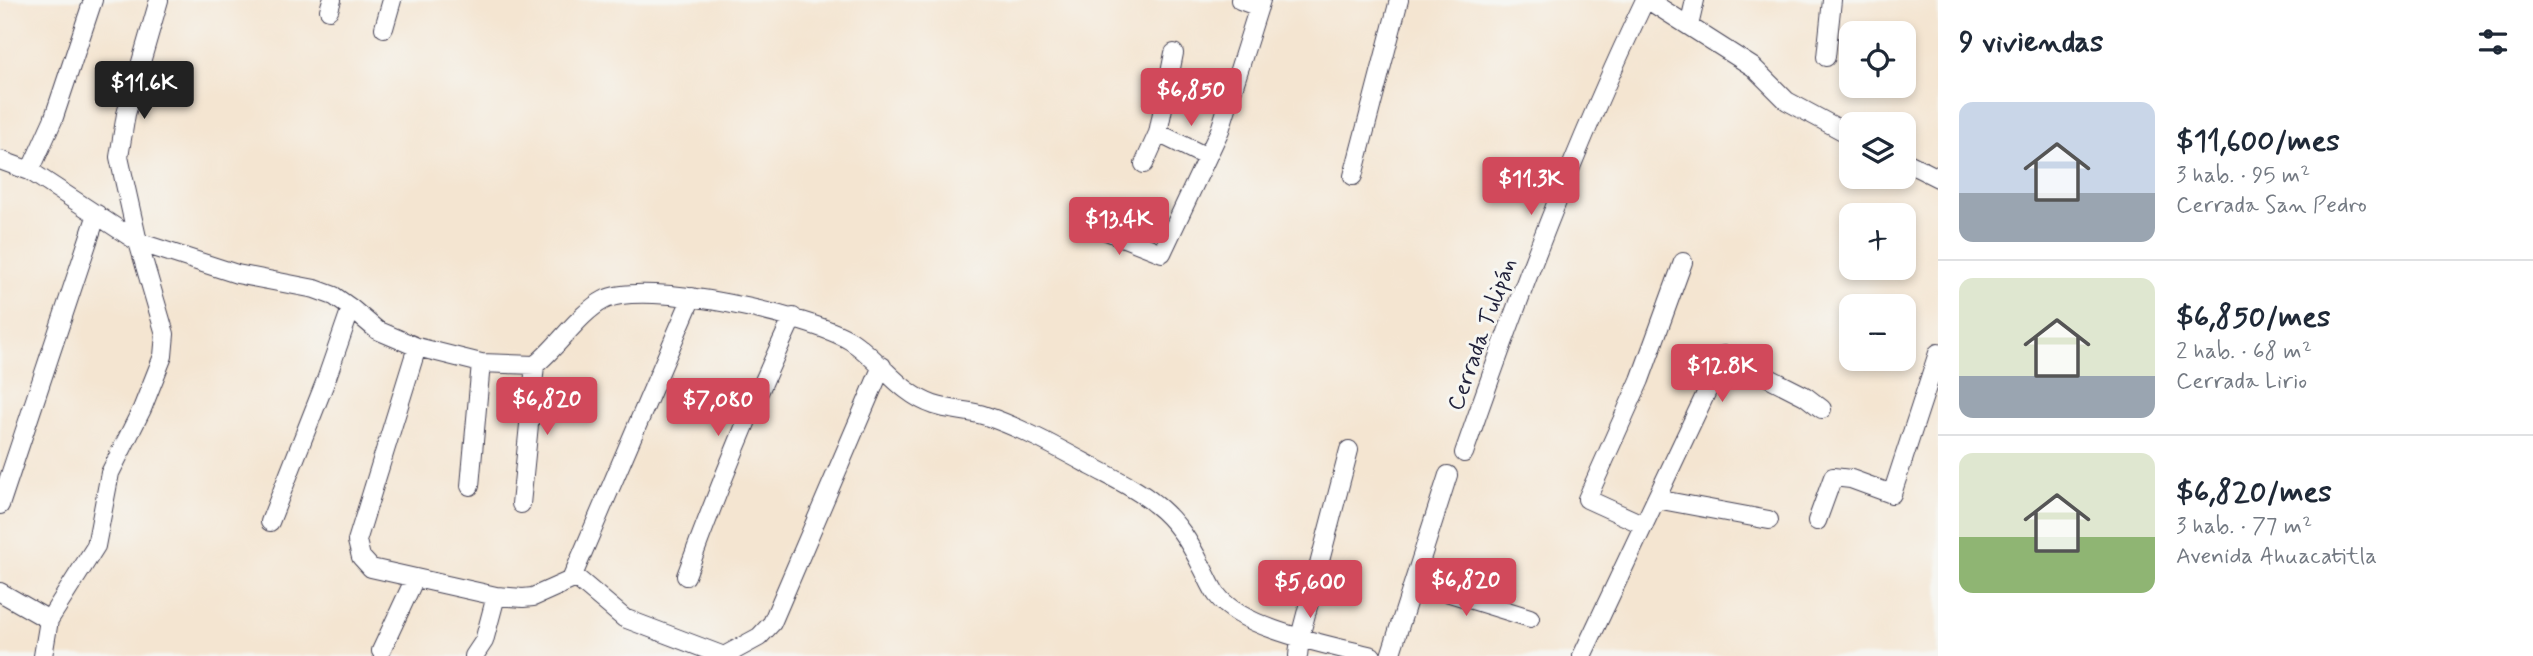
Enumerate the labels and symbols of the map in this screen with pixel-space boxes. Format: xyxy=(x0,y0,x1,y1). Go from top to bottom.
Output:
pin: $11.6K xyxy=(87,61,201,121)
pin: $6,850 xyxy=(1134,68,1248,128)
pin: $11.3K xyxy=(1474,158,1588,217)
pin: $13.4K xyxy=(1062,198,1176,257)
street label: Cerrada Tulipán xyxy=(1441,254,1524,415)
pin: $12.8K xyxy=(1665,344,1779,404)
pin: $6,820 xyxy=(490,378,604,437)
pin: $7,080 xyxy=(661,378,775,438)
pin: $6,820 xyxy=(1409,558,1523,618)
pin: $5,600 xyxy=(1253,560,1367,620)

